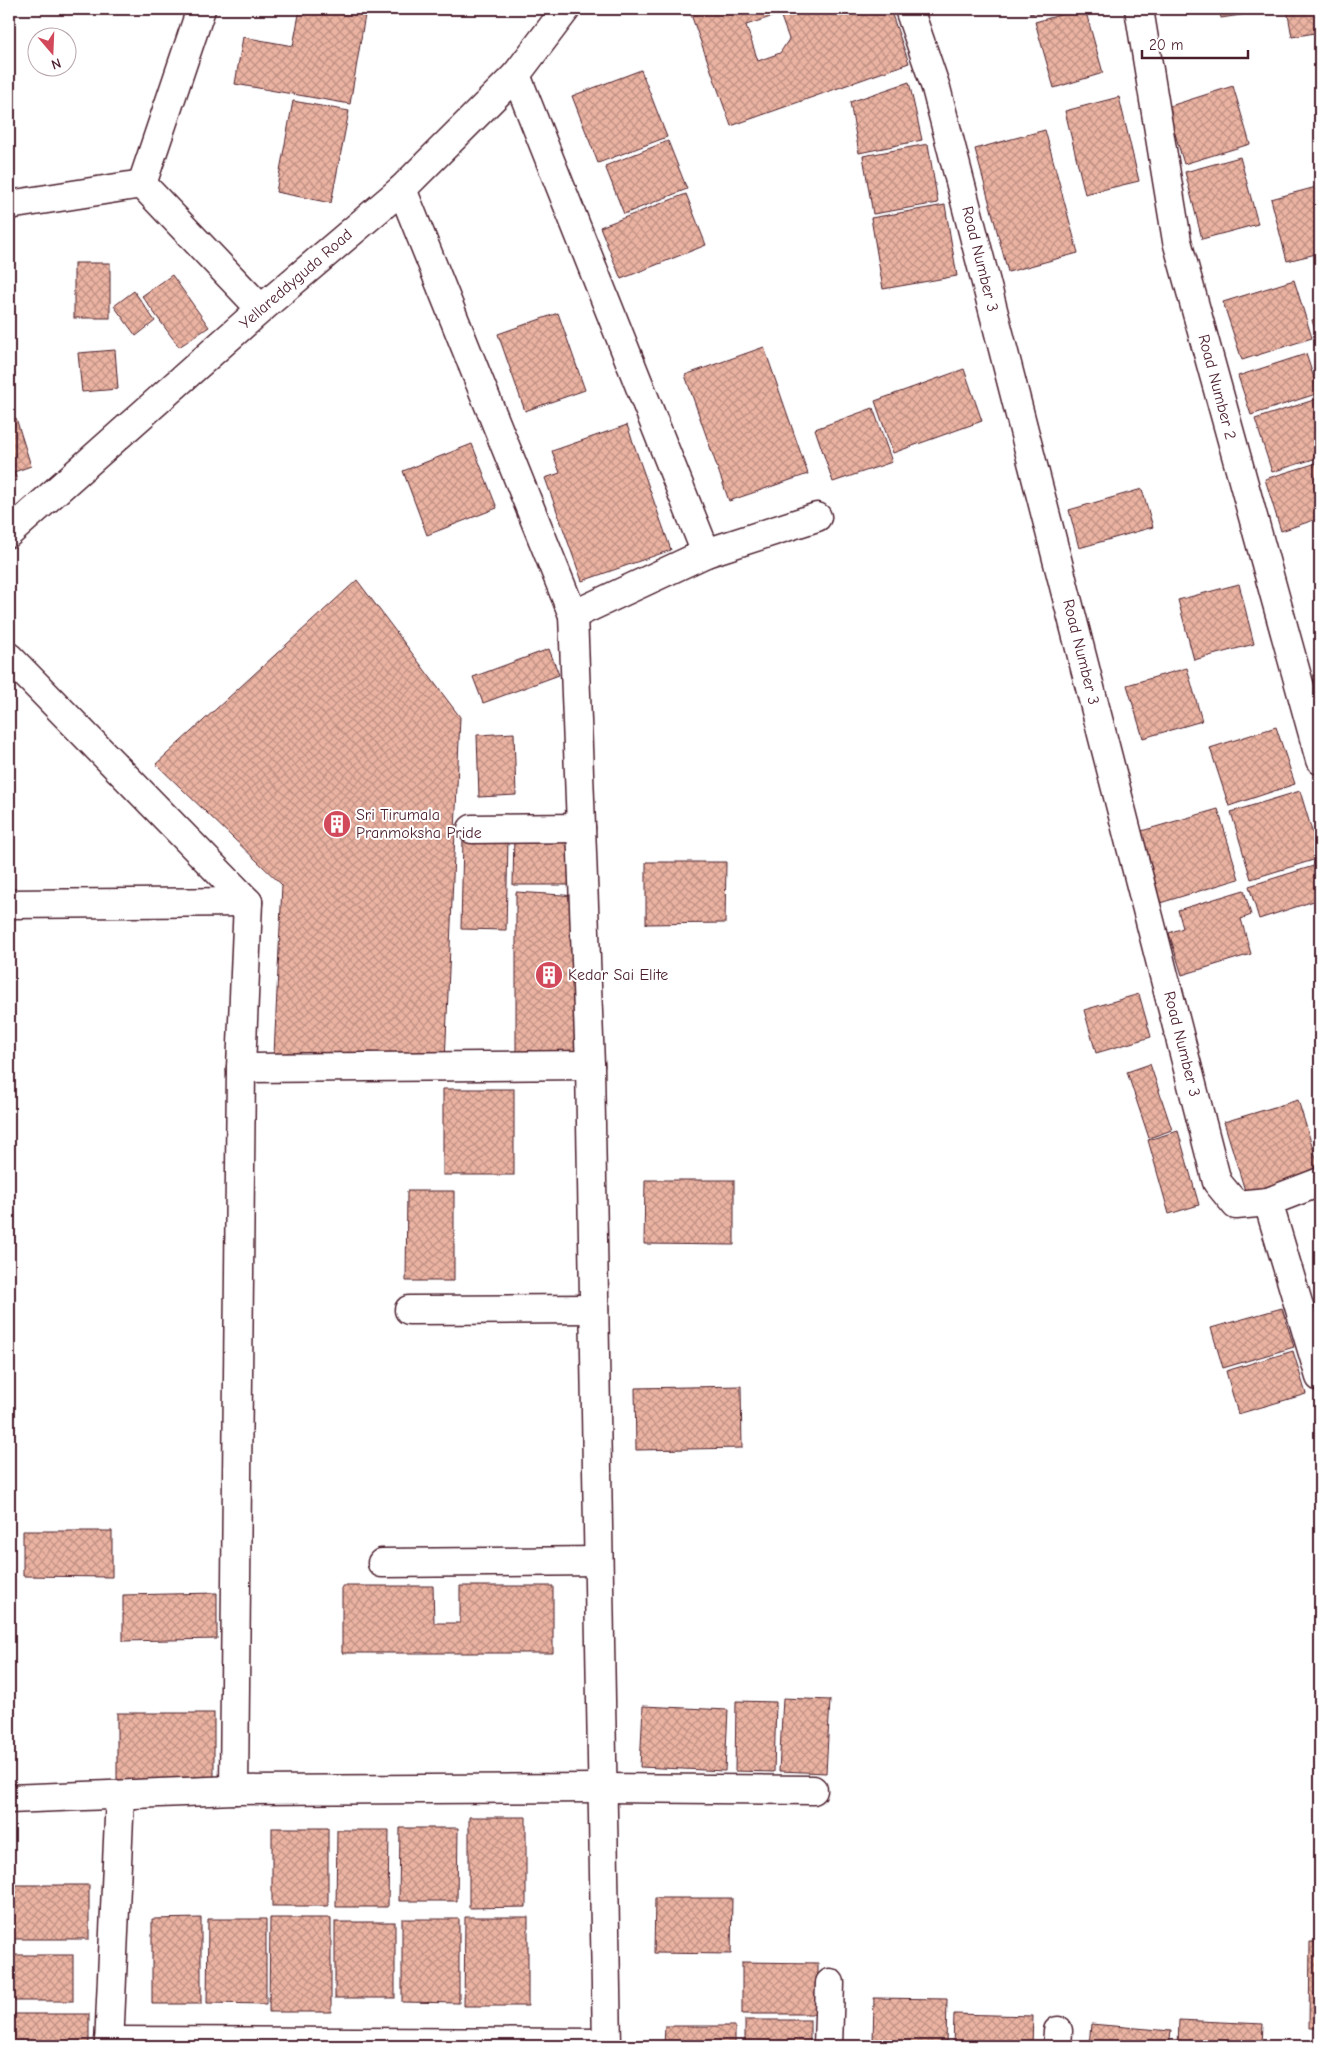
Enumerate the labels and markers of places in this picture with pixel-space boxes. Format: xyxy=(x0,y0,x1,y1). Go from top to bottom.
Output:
place label: Sri Tirumala Pranmoksha Pride xyxy=(356,806,482,842)
building icon: Sri Tirumala Pranmoksha Pride xyxy=(322,809,352,839)
building icon: Kedar Sai Elite xyxy=(534,960,564,990)
place label: Kedar Sai Elite xyxy=(568,966,668,984)

